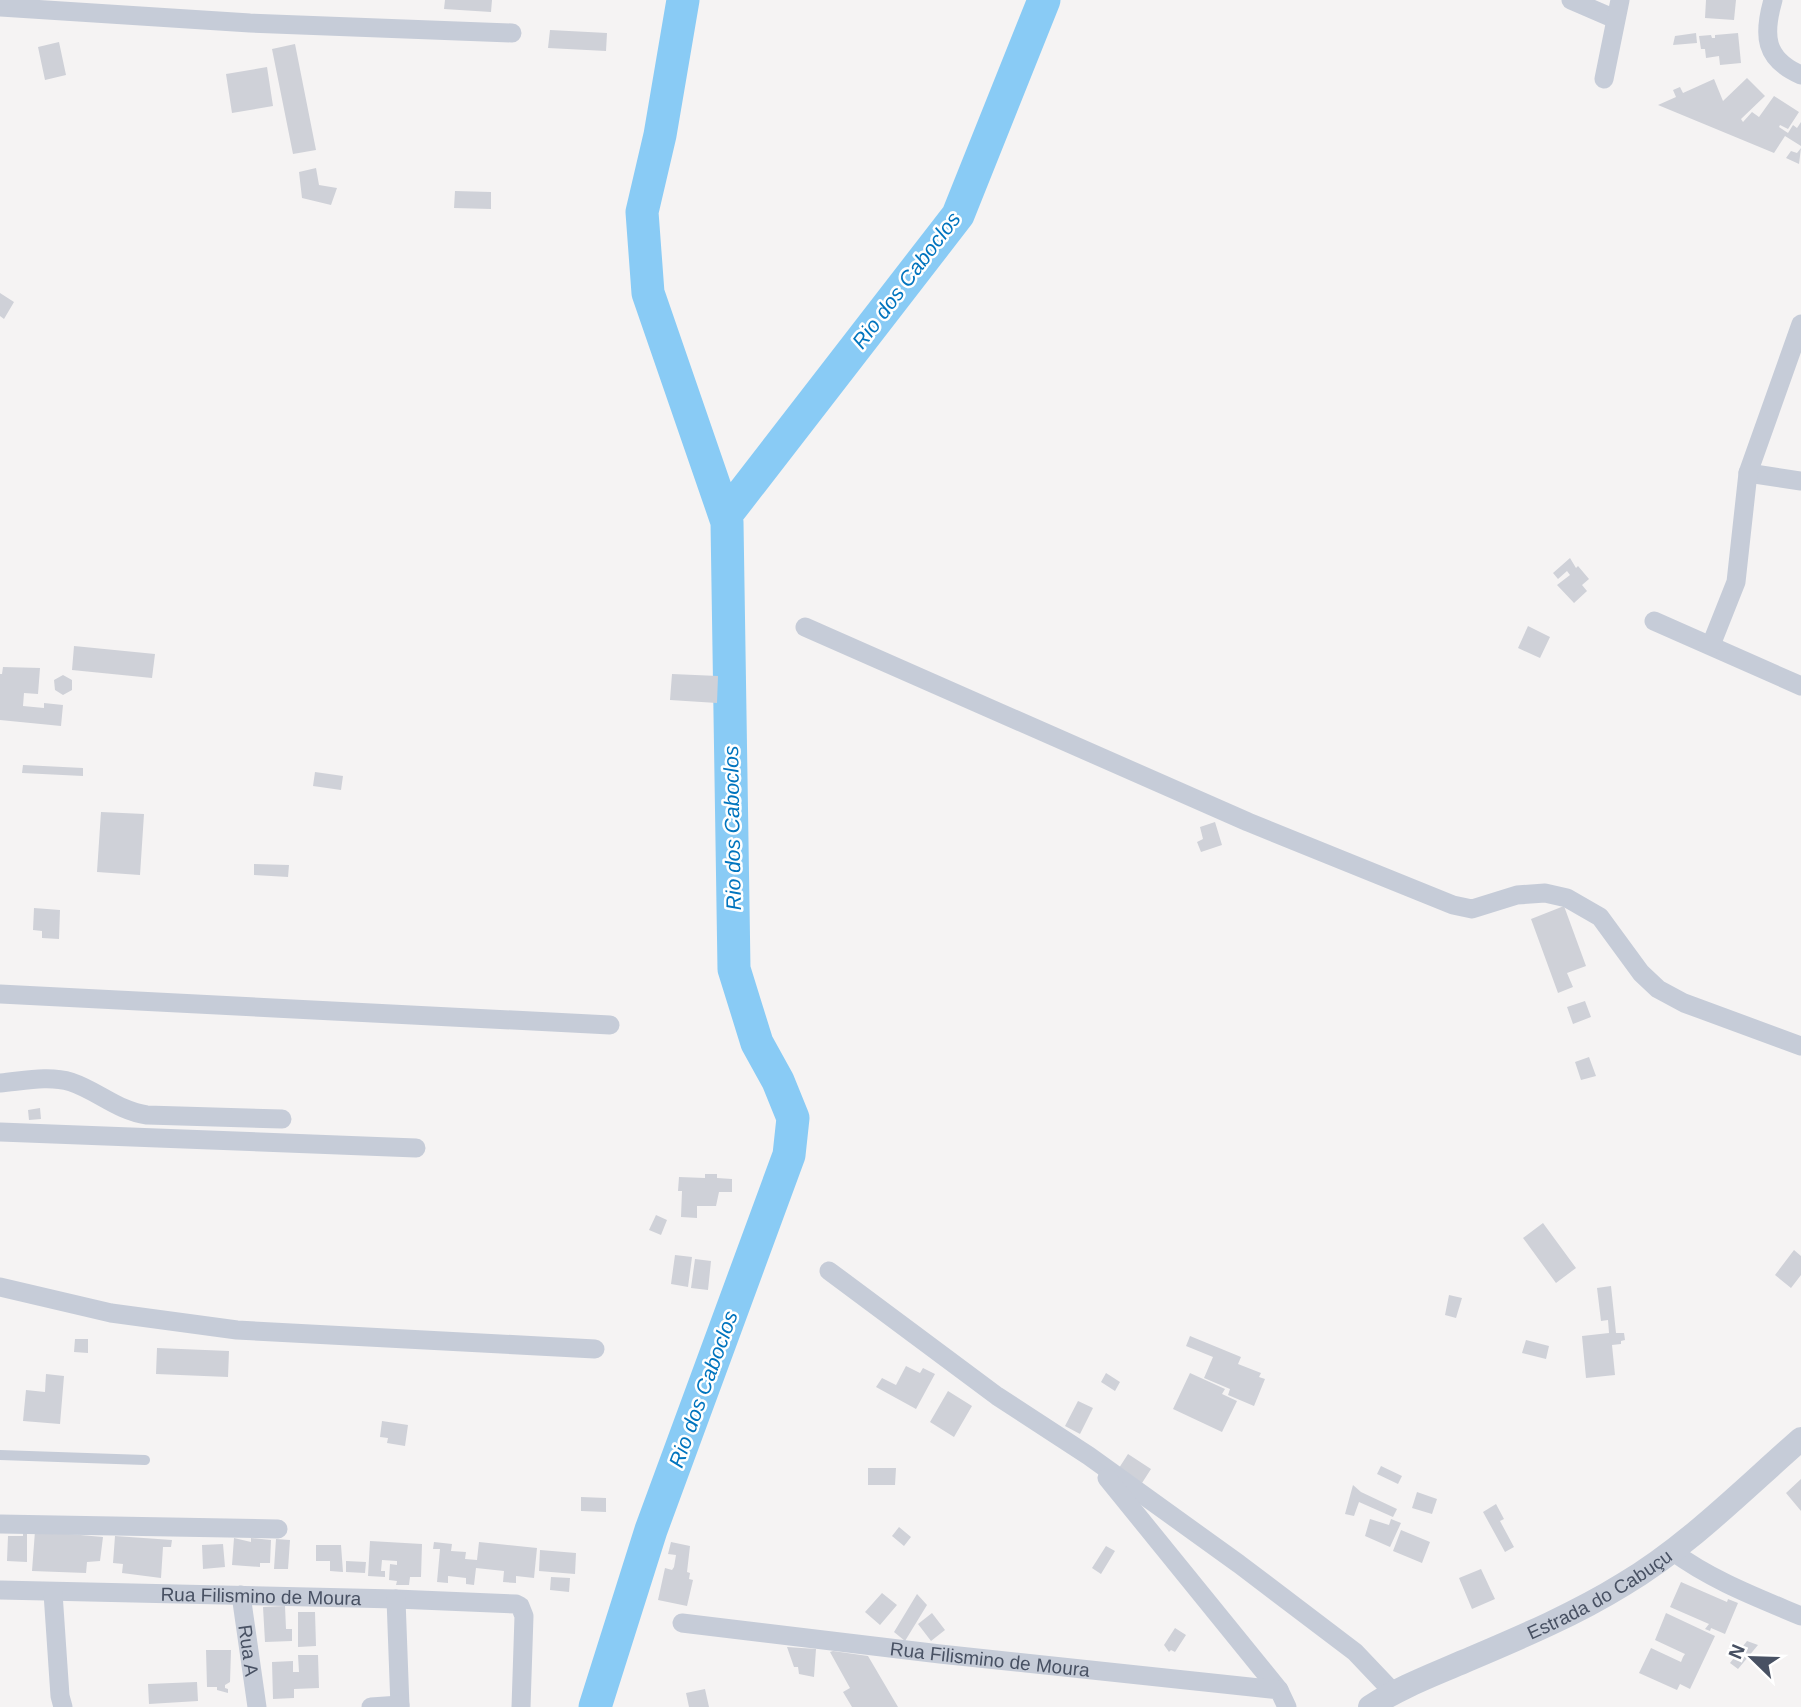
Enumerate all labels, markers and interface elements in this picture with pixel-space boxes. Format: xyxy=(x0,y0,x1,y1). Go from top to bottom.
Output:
water label: Rio dos Caboclos xyxy=(847,207,965,353)
water label: Rio dos Caboclos xyxy=(719,745,745,910)
water label: Rio dos Caboclos xyxy=(664,1307,742,1470)
street label: Estrada do Cabuçu xyxy=(1524,1545,1676,1643)
street label: Rua Filismino de Moura xyxy=(160,1583,362,1609)
street label: Rua A xyxy=(235,1623,263,1678)
north arrow xyxy=(1717,1623,1787,1693)
street label: Rua Filismino de Moura xyxy=(889,1638,1091,1680)
text: N xyxy=(1724,1641,1749,1662)

